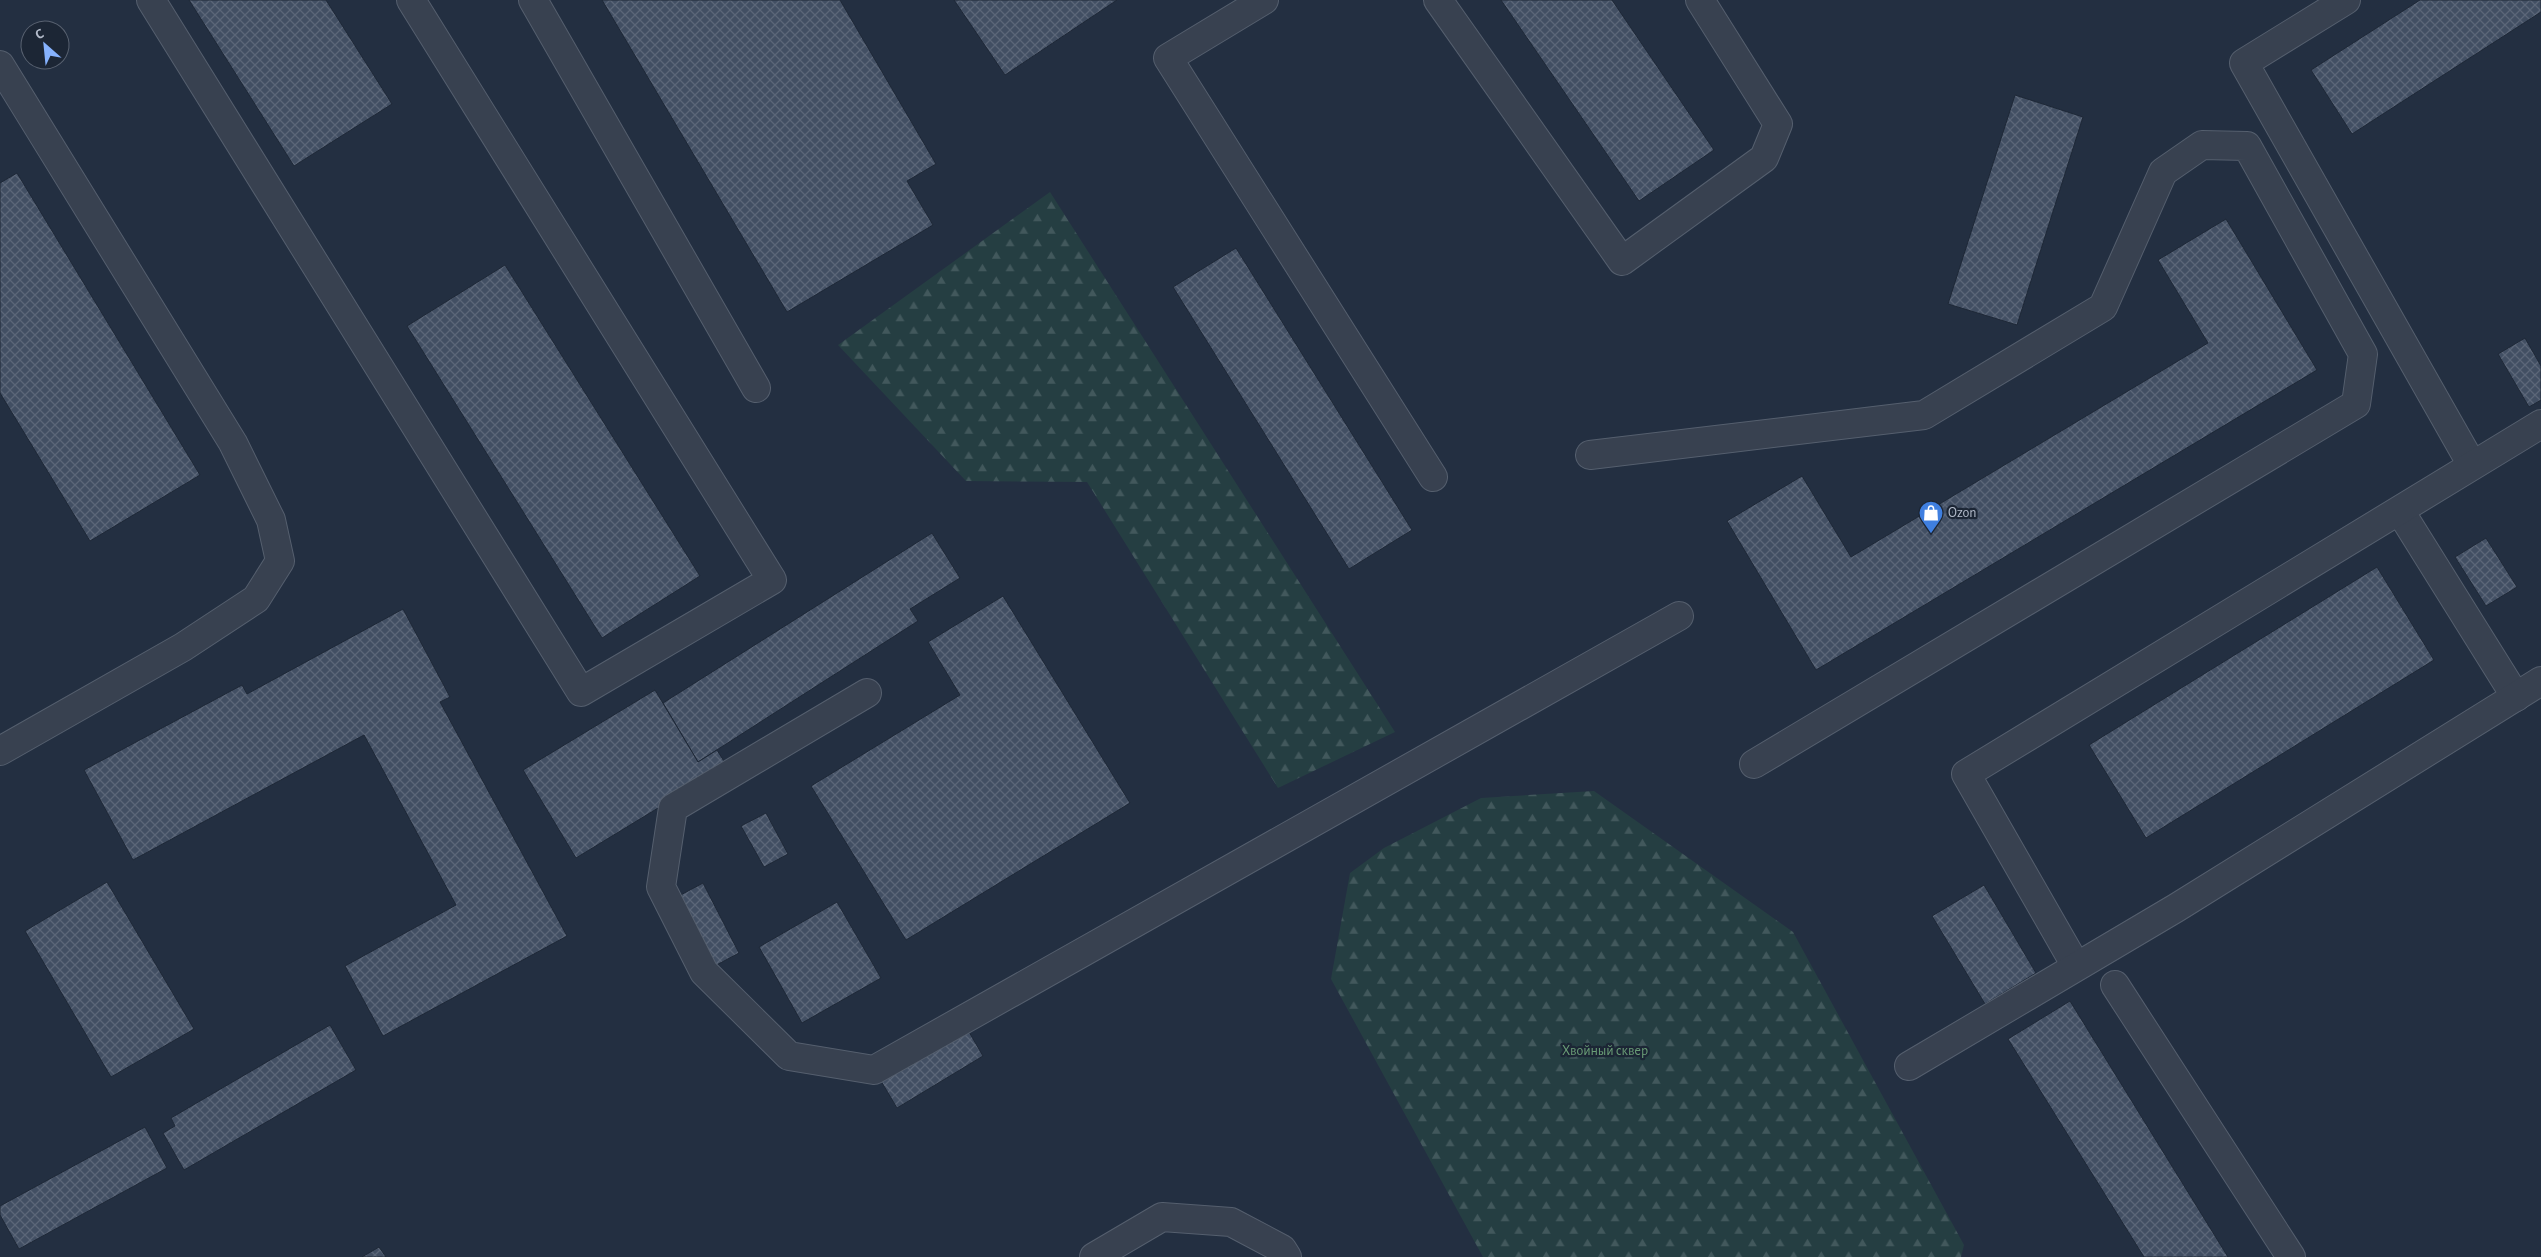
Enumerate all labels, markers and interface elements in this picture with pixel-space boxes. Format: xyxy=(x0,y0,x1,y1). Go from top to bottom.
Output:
north arrow xyxy=(20,20,70,70)
text: С xyxy=(33,26,46,42)
shop icon: Ozon xyxy=(1918,500,1944,534)
place label: Ozon xyxy=(1948,506,1976,520)
park label: Хвойный сквер xyxy=(1562,1044,1648,1058)

